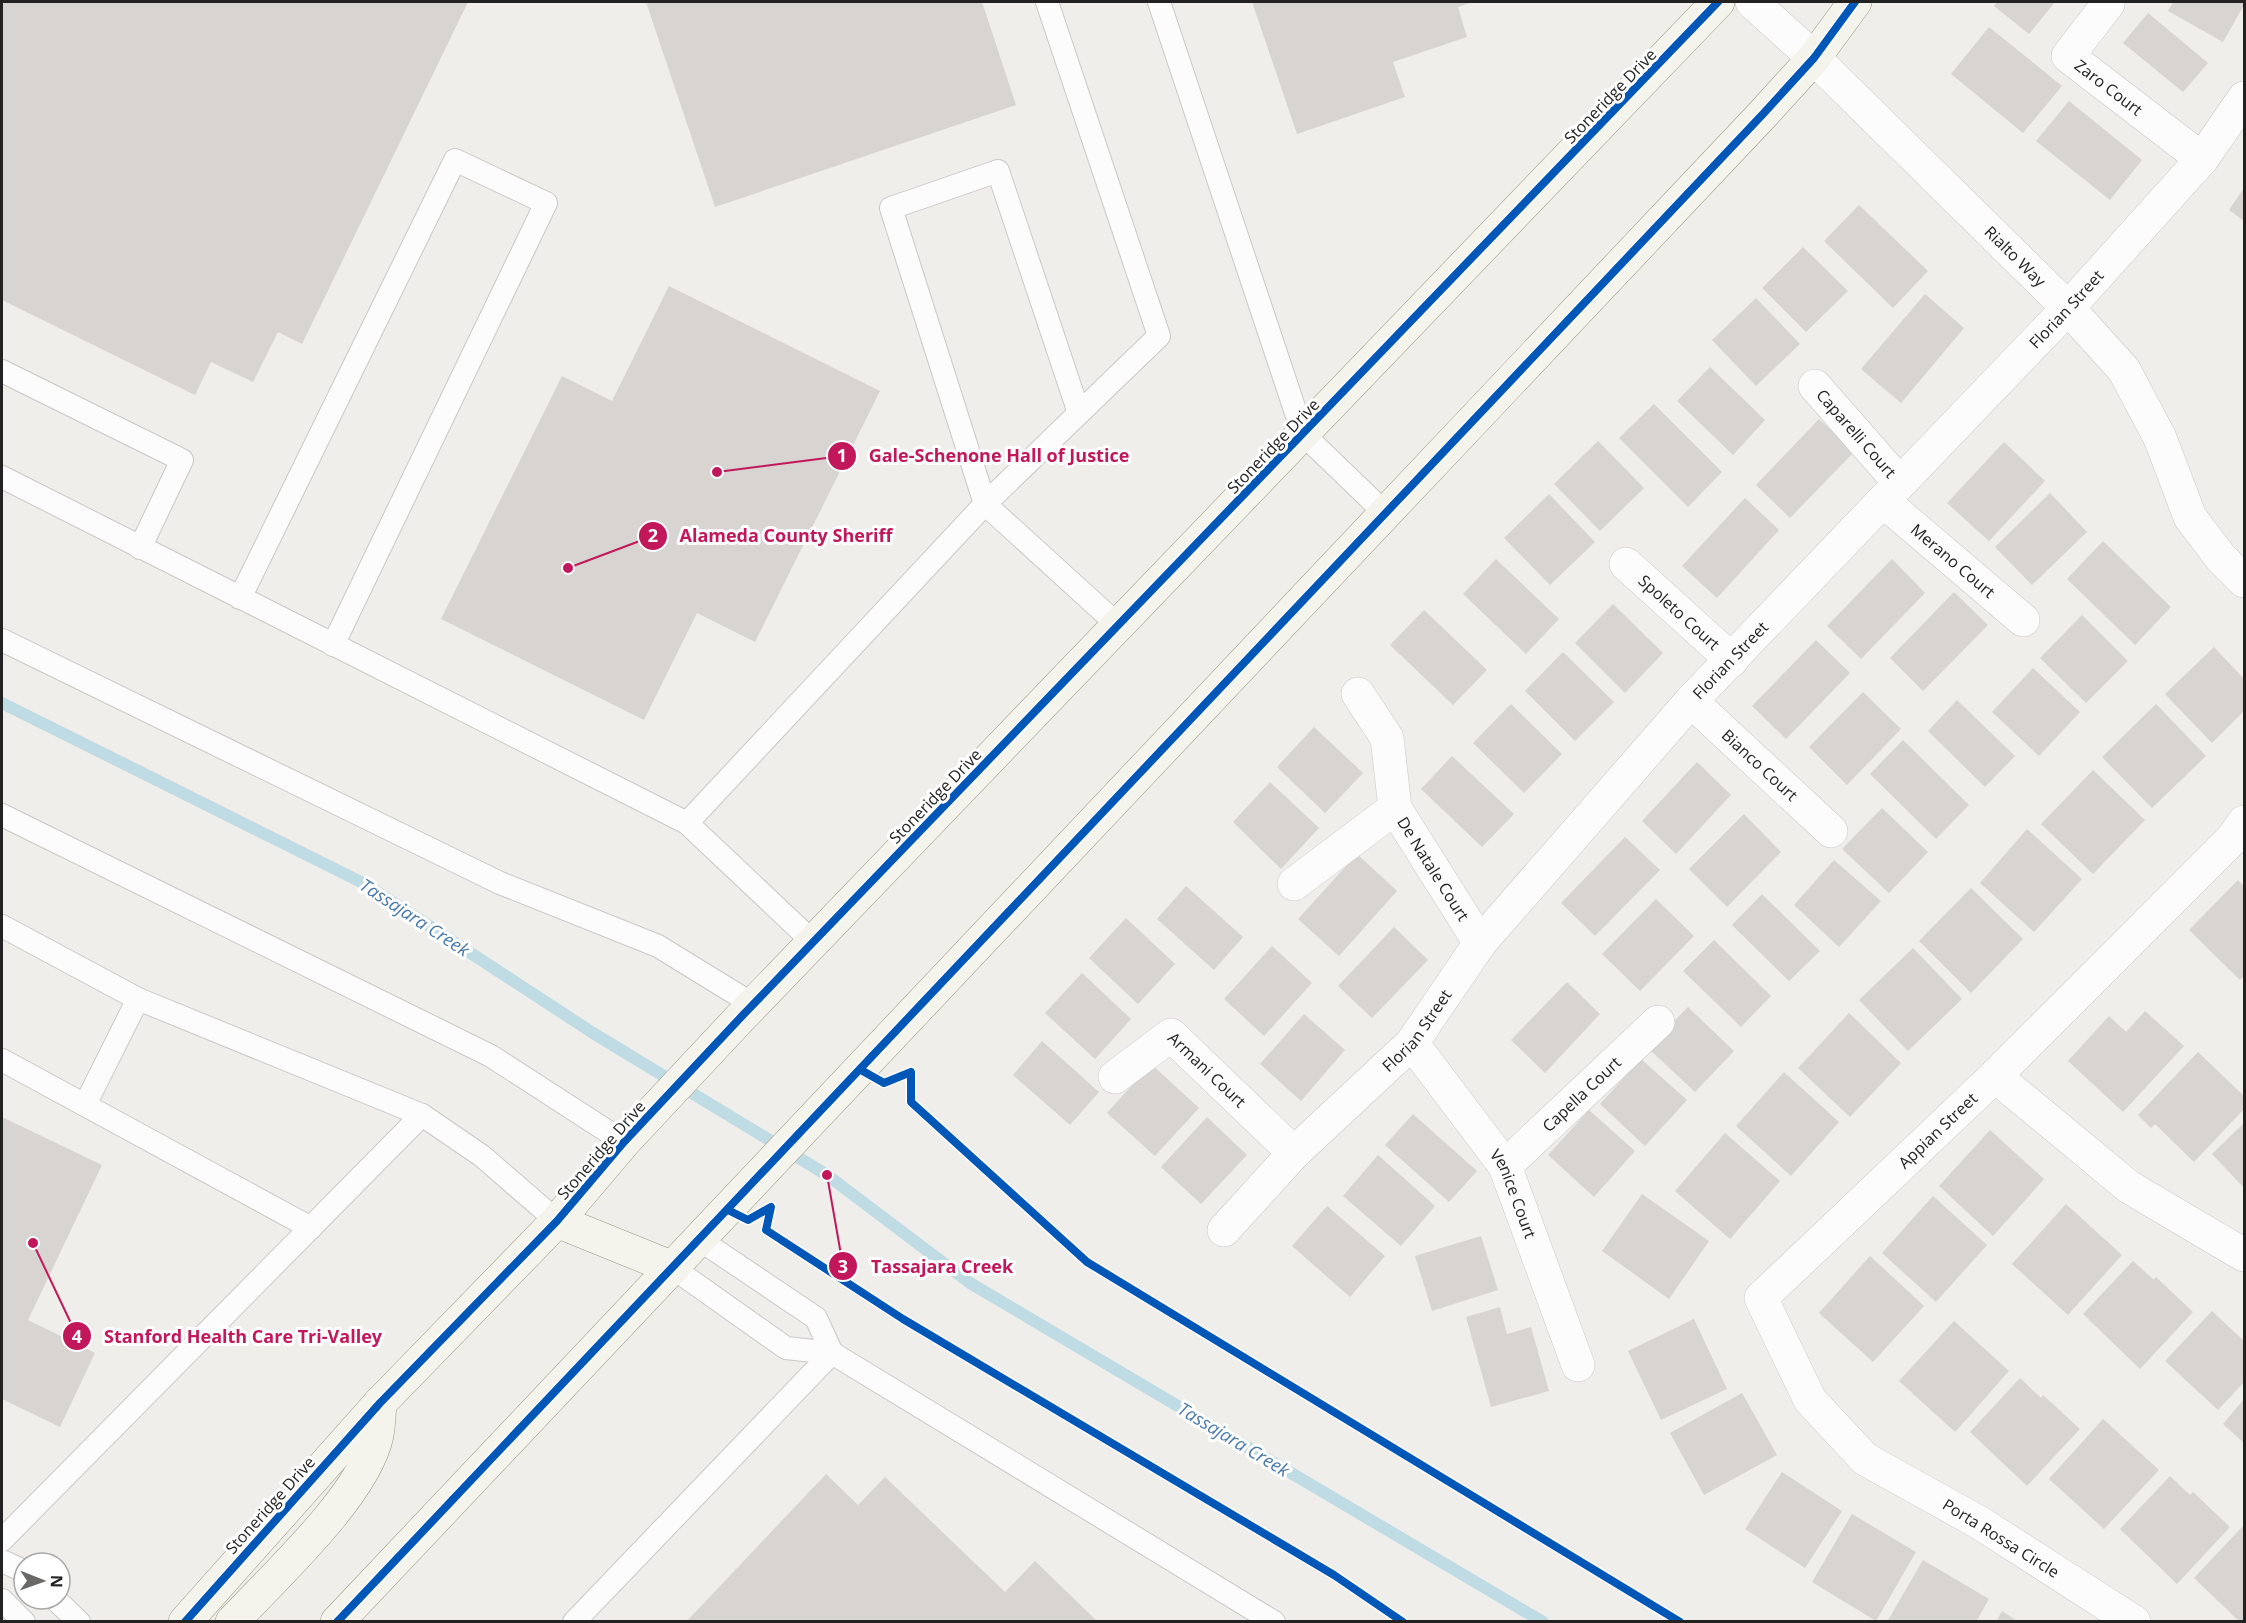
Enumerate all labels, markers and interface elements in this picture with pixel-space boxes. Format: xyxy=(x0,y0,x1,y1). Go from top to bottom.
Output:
street label: Stoneridge Drive xyxy=(1559,44,1661,148)
street label: Zaro Court xyxy=(2070,54,2147,121)
street label: Rialto Way xyxy=(1980,221,2052,292)
street label: Florian Street xyxy=(2024,265,2109,353)
street label: Caparelli Court xyxy=(1812,384,1902,483)
street label: Stoneridge Drive xyxy=(1222,394,1324,498)
callout: Gale-Schenone Hall of Justice xyxy=(827,438,1141,474)
text: 1 xyxy=(837,443,847,467)
text: Gale-Schenone Hall of Justice xyxy=(869,443,1129,467)
callout: Alameda County Sheriff xyxy=(638,518,905,554)
street label: Merano Court xyxy=(1906,518,2000,603)
text: 2 xyxy=(648,523,658,547)
text: Alameda County Sheriff xyxy=(679,523,894,547)
street label: Spoleto Court xyxy=(1634,570,1725,655)
street label: Florian Street xyxy=(1688,616,1773,704)
street label: Bianco Court xyxy=(1717,724,1803,806)
street label: Stoneridge Drive xyxy=(884,744,986,848)
street label: De Natale Court xyxy=(1392,812,1475,925)
water label: Tassajara Creek xyxy=(356,873,475,962)
street label: Florian Street xyxy=(1377,985,1457,1077)
street label: Armani Court xyxy=(1163,1027,1251,1112)
street label: Capella Court xyxy=(1537,1051,1626,1137)
street label: Appian Street xyxy=(1893,1087,1982,1173)
street label: Stoneridge Drive xyxy=(552,1096,650,1204)
street label: Venice Court xyxy=(1485,1144,1542,1242)
callout: Tassajara Creek xyxy=(828,1248,1025,1284)
text: 3 xyxy=(838,1254,848,1278)
text: Tassajara Creek xyxy=(871,1254,1014,1278)
callout: Stanford Health Care Tri-Valley xyxy=(62,1318,395,1354)
text: 4 xyxy=(72,1324,82,1348)
text: Stanford Health Care Tri-Valley xyxy=(104,1324,383,1348)
water label: Tassajara Creek xyxy=(1174,1396,1295,1482)
street label: Stoneridge Drive xyxy=(220,1451,320,1559)
street label: Porta Rossa Circle xyxy=(1938,1493,2064,1583)
north arrow xyxy=(12,1551,72,1611)
text: N xyxy=(46,1575,68,1588)

